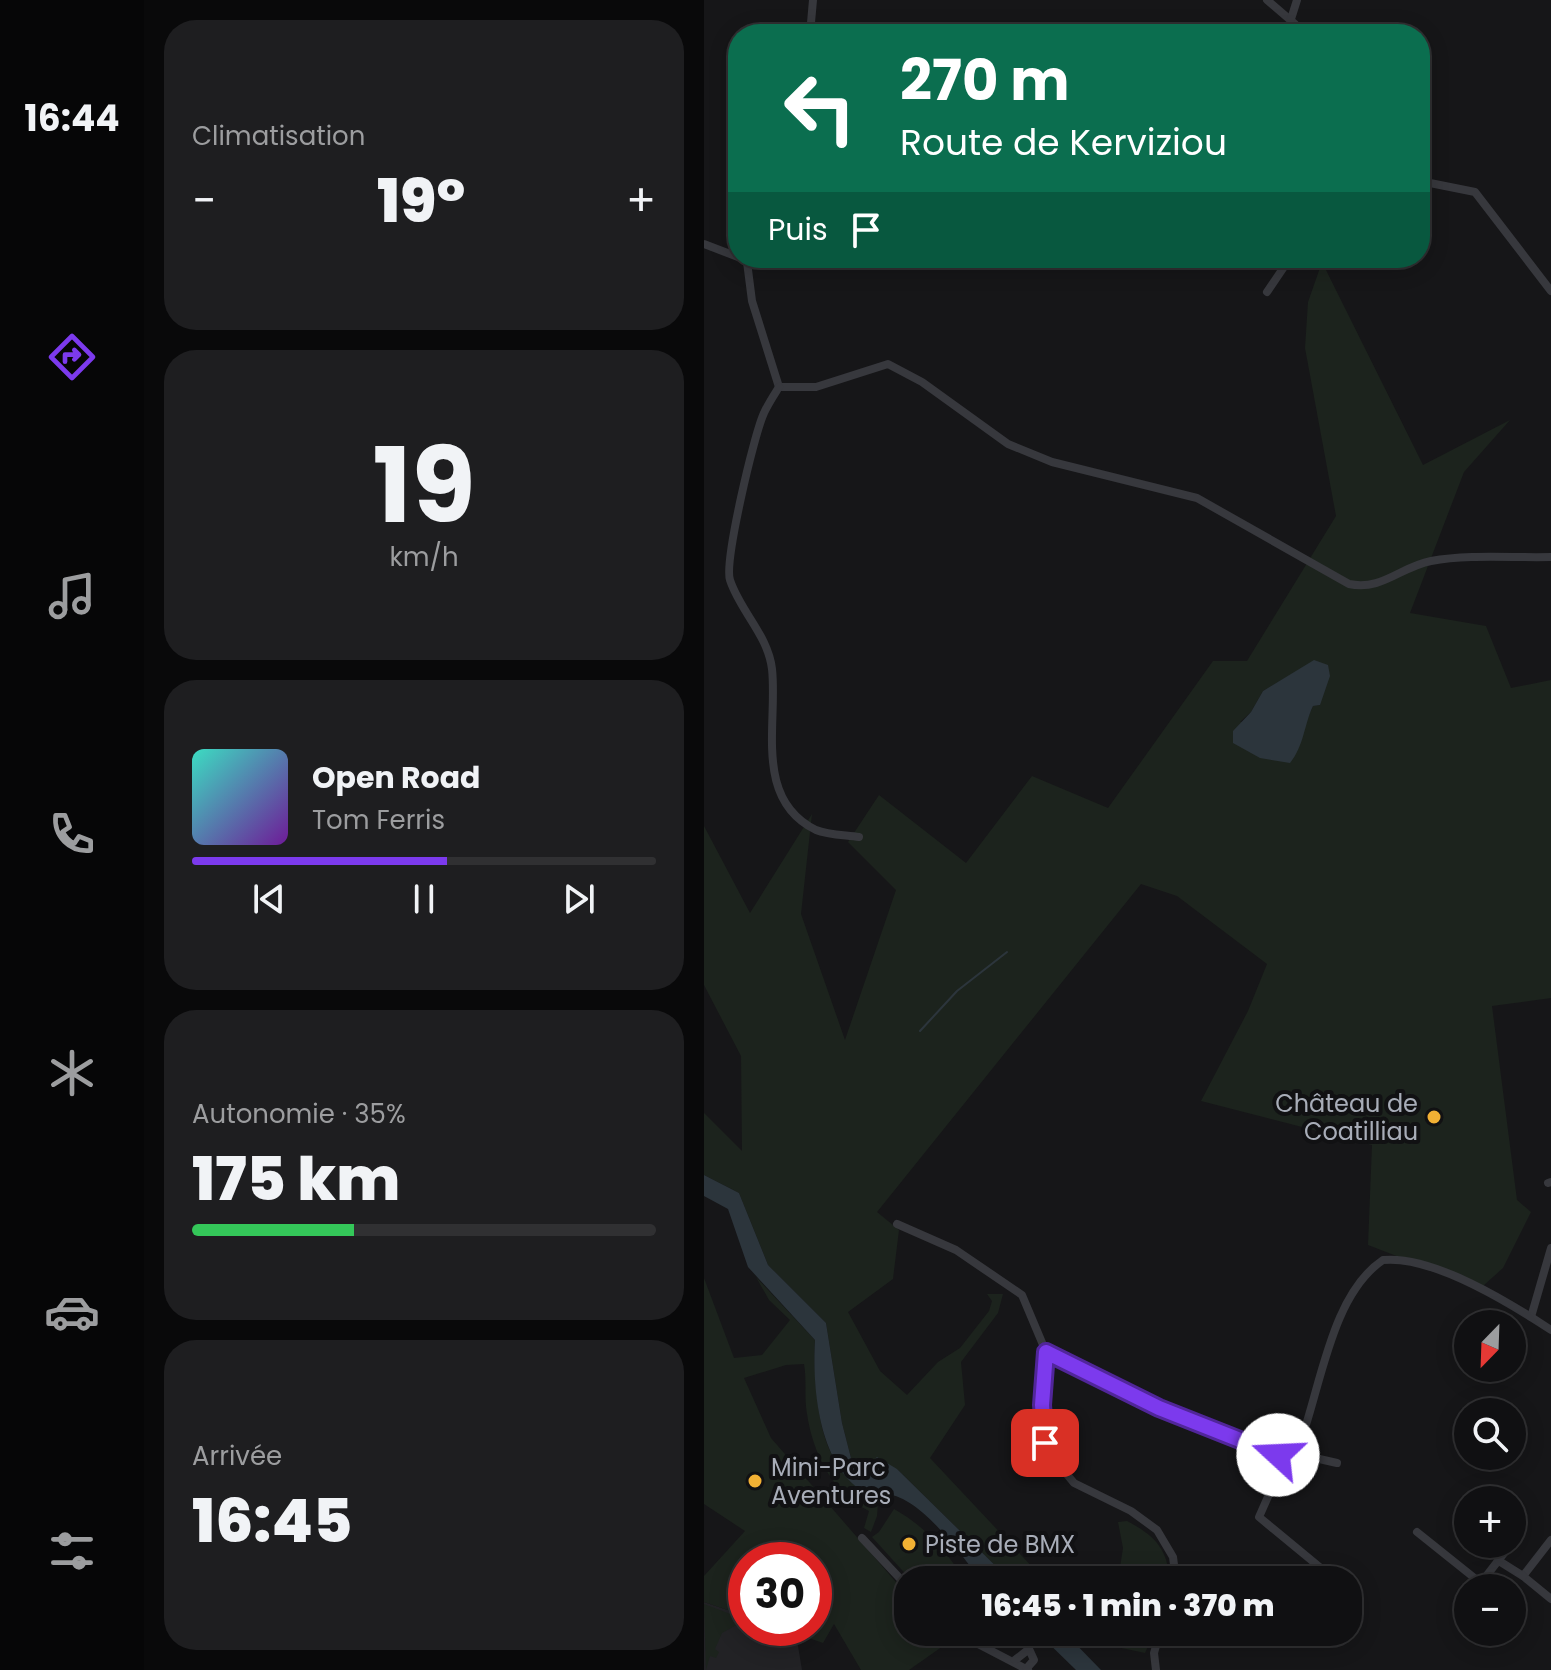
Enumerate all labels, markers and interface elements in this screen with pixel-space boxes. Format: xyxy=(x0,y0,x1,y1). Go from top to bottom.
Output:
text: 270 m xyxy=(900,41,1070,120)
icon: left xyxy=(768,56,872,160)
text: 16:44 xyxy=(24,93,120,144)
text: Route de Kerviziou xyxy=(900,117,1227,168)
text: Climatisation xyxy=(192,118,365,154)
text: 19° xyxy=(377,159,465,243)
text: − xyxy=(192,170,216,231)
text: + xyxy=(626,170,656,231)
text: Puis xyxy=(768,208,828,251)
icon: arrive xyxy=(844,208,888,252)
icon: directions xyxy=(44,329,100,385)
text: 19 xyxy=(372,413,476,558)
text: km/h xyxy=(389,539,459,575)
icon: music xyxy=(44,568,100,624)
text: Open Road xyxy=(312,756,480,799)
text: Tom Ferris xyxy=(312,802,445,838)
icon: phone xyxy=(44,806,100,862)
icon: previous xyxy=(247,877,291,921)
icon: pause xyxy=(402,877,446,921)
icon: next xyxy=(557,877,601,921)
icon: climate xyxy=(44,1045,100,1101)
place label: Château de Coatilliau xyxy=(1275,1087,1418,1148)
text: Autonomie · 35% xyxy=(192,1096,406,1132)
marker: Château de Coatilliau xyxy=(1425,1108,1443,1126)
text: 175 km xyxy=(192,1137,400,1221)
icon: car xyxy=(44,1284,100,1340)
north arrow xyxy=(1454,1310,1526,1382)
map controls xyxy=(1454,1310,1526,1646)
button: search xyxy=(1454,1398,1526,1470)
pin xyxy=(1011,1409,1079,1477)
position arrow xyxy=(1236,1413,1320,1497)
icon: arrive xyxy=(1023,1421,1067,1465)
text: Arrivée xyxy=(192,1438,282,1474)
place label: Mini-Parc Aventures xyxy=(771,1451,891,1512)
marker: Mini-Parc Aventures xyxy=(746,1472,764,1490)
text: 16:45 xyxy=(192,1479,352,1563)
button: + xyxy=(1454,1486,1526,1558)
icon: filters xyxy=(44,1523,100,1579)
place label: Piste de BMX xyxy=(925,1528,1075,1561)
marker: Piste de BMX xyxy=(900,1535,918,1553)
speed limit sign: 30 xyxy=(728,1542,832,1646)
button: − xyxy=(1454,1574,1526,1646)
text: 16:45 · 1 min · 370 m xyxy=(981,1584,1275,1627)

